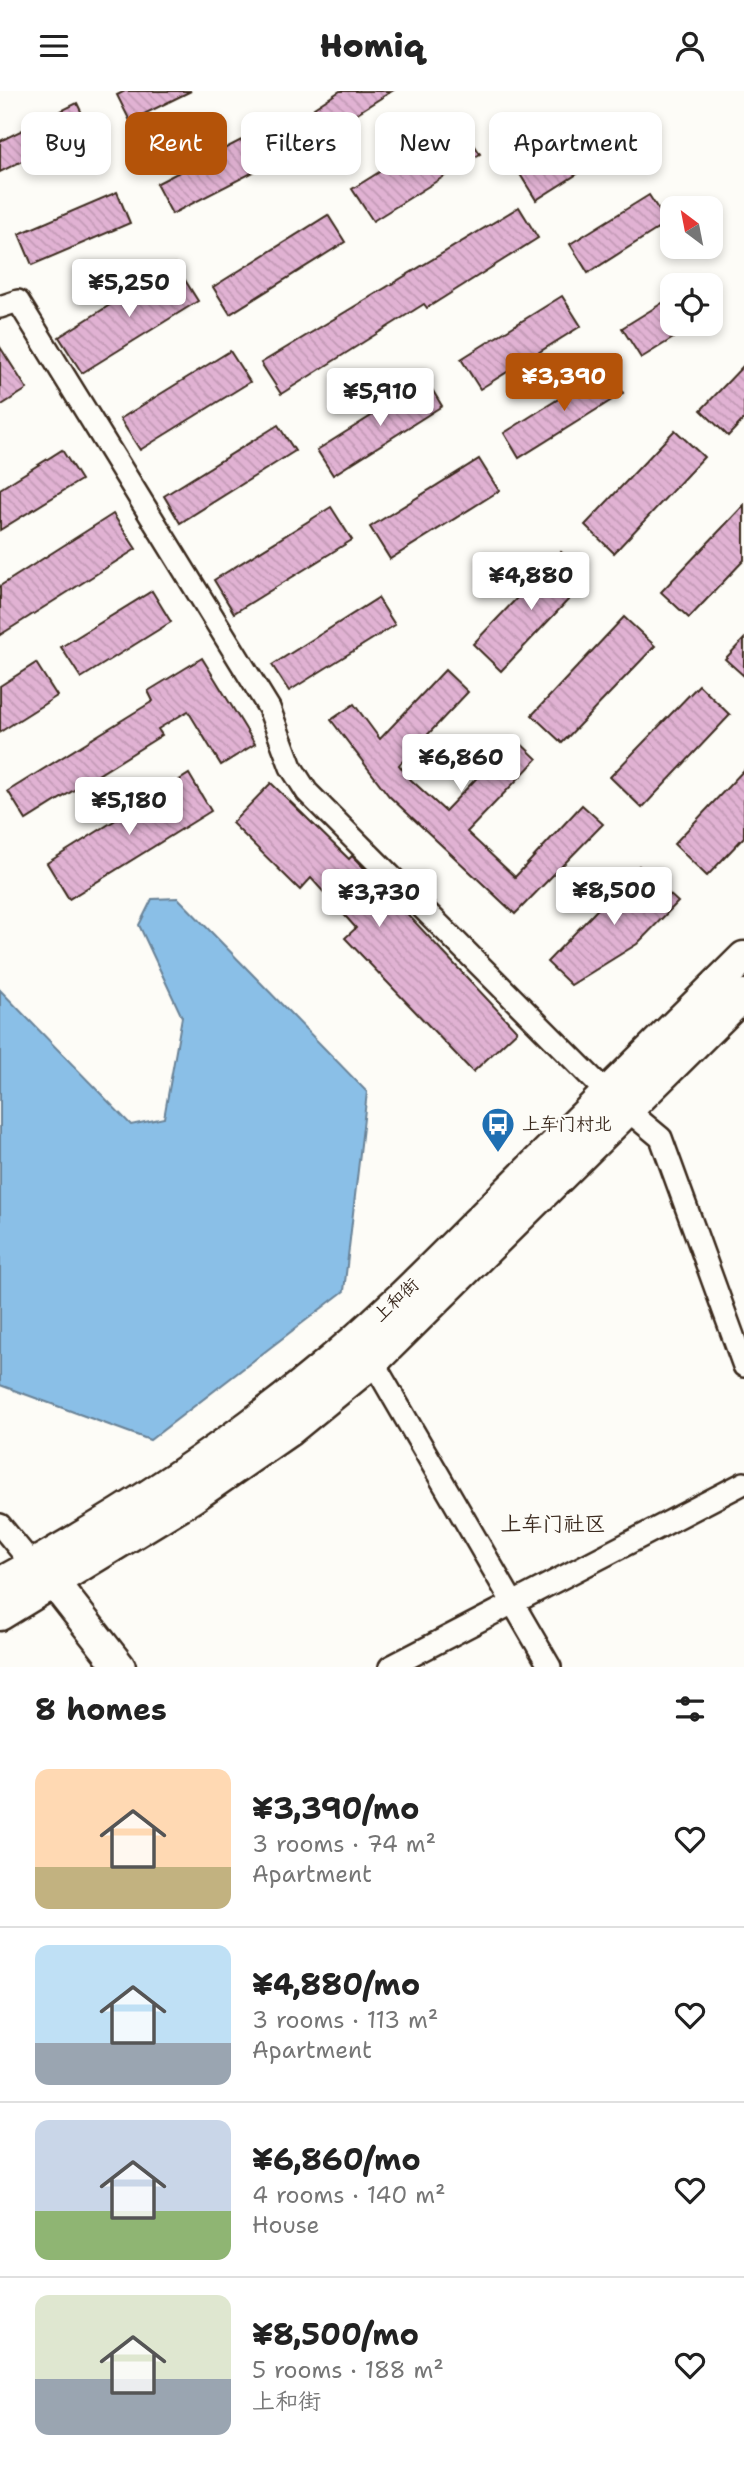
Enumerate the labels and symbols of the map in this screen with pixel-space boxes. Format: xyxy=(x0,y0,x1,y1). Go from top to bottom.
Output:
north arrow xyxy=(660,196,723,259)
pin: ¥5,250 xyxy=(72,259,186,319)
pin: ¥3,390 xyxy=(507,353,621,413)
pin: ¥5,910 xyxy=(323,369,437,428)
pin: ¥4,880 xyxy=(474,553,588,612)
pin: ¥6,860 xyxy=(404,735,518,794)
pin: ¥5,180 xyxy=(72,777,186,837)
pin: ¥8,500 xyxy=(557,867,671,927)
pin: ¥3,730 xyxy=(322,869,436,929)
bus stop icon: 上车门村北 xyxy=(479,1105,517,1154)
place label: 上车门村北 xyxy=(522,1112,612,1136)
street label: 上和街 xyxy=(368,1273,424,1327)
district label: 上车门社区 xyxy=(501,1510,606,1538)

